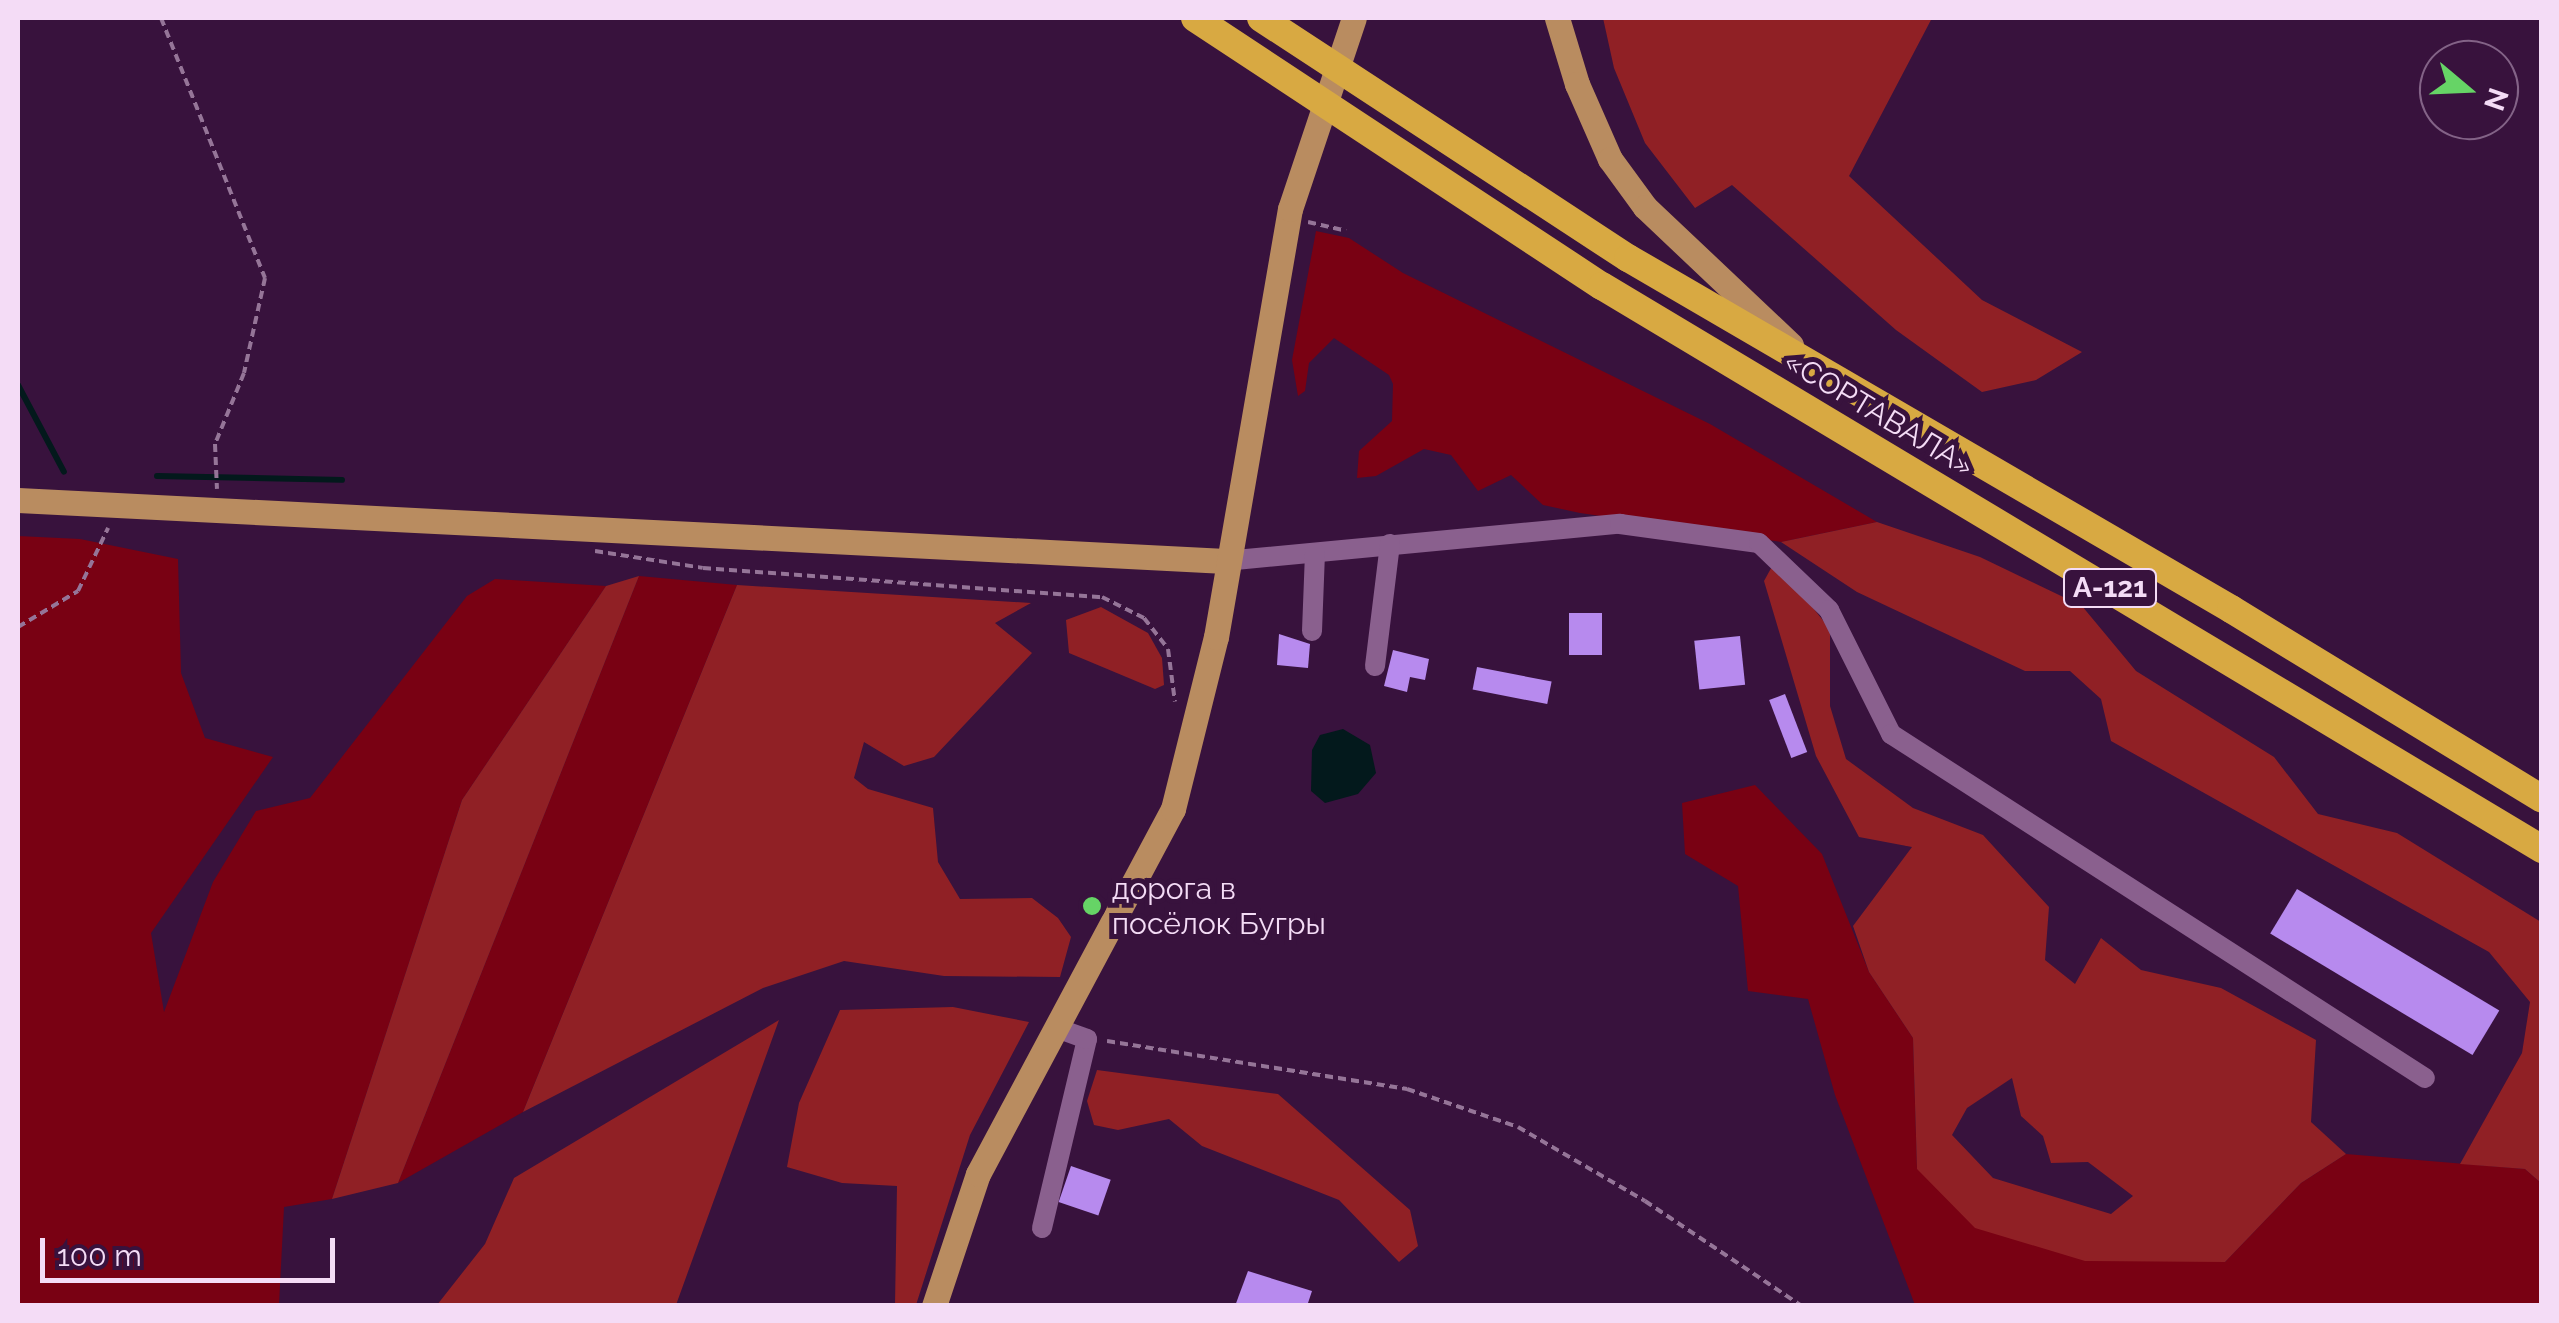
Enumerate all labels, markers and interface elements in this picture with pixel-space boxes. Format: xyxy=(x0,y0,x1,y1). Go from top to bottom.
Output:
north arrow xyxy=(2419,40,2519,140)
text: N xyxy=(2477,84,2515,115)
street label: «СОРТАВАЛА» xyxy=(1778,343,1980,485)
road number: А-121 xyxy=(2062,565,2158,611)
place label: дорога в посёлок Бугры xyxy=(1112,871,1326,942)
marker: дорога в посёлок Бугры xyxy=(1081,895,1103,917)
scale bar xyxy=(45,1218,340,1280)
text: 100 m xyxy=(57,1238,142,1273)

